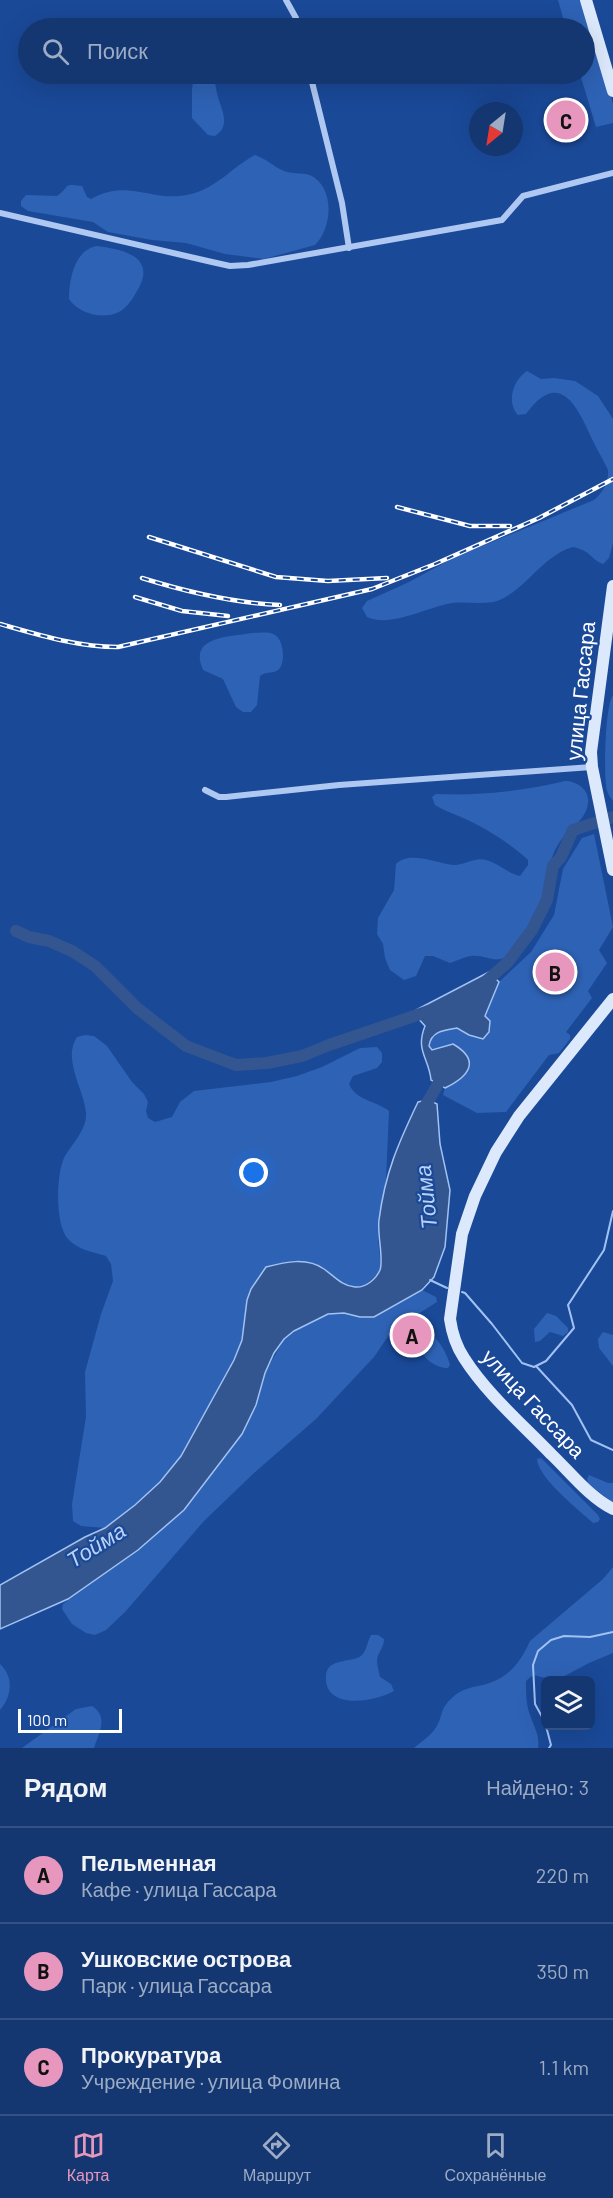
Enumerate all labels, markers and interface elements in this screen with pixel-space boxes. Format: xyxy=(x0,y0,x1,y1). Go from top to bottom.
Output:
search box xyxy=(18,18,595,84)
icon: search xyxy=(39,35,72,68)
text: Поиск xyxy=(87,37,148,63)
pin: C xyxy=(546,98,586,142)
north arrow xyxy=(469,102,523,156)
street label: улица Гассара xyxy=(560,620,599,762)
pin: B xyxy=(536,950,574,994)
your location xyxy=(239,1158,268,1187)
water label: Тойма xyxy=(409,1164,441,1231)
pin: A xyxy=(392,1312,432,1358)
street label: улица Гассара xyxy=(477,1343,591,1463)
water label: Тойма xyxy=(61,1516,130,1572)
map controls xyxy=(541,1676,595,1730)
button: layers xyxy=(541,1676,595,1730)
scale bar xyxy=(18,1706,122,1734)
text: 100 m xyxy=(27,1710,67,1729)
text: Рядом xyxy=(24,1771,107,1802)
text: Найдено: 3 xyxy=(486,1775,589,1799)
text: Пельменная xyxy=(81,1849,217,1875)
text: A xyxy=(37,1863,50,1887)
text: 220 m xyxy=(536,1863,589,1887)
text: Кафе · улица Гассара xyxy=(81,1877,277,1901)
text: Ушковские острова xyxy=(81,1945,291,1971)
text: B xyxy=(37,1959,50,1983)
text: 350 m xyxy=(537,1959,589,1983)
text: Парк · улица Гассара xyxy=(81,1973,272,1997)
text: Прокуратура xyxy=(81,2041,221,2067)
text: C xyxy=(37,2055,50,2079)
text: 1.1 km xyxy=(539,2055,589,2079)
text: Учреждение · улица Фомина xyxy=(81,2069,340,2093)
tab: Карта xyxy=(67,2129,110,2185)
tab: Маршрут xyxy=(243,2129,311,2185)
tab: Сохранённые xyxy=(444,2129,546,2185)

